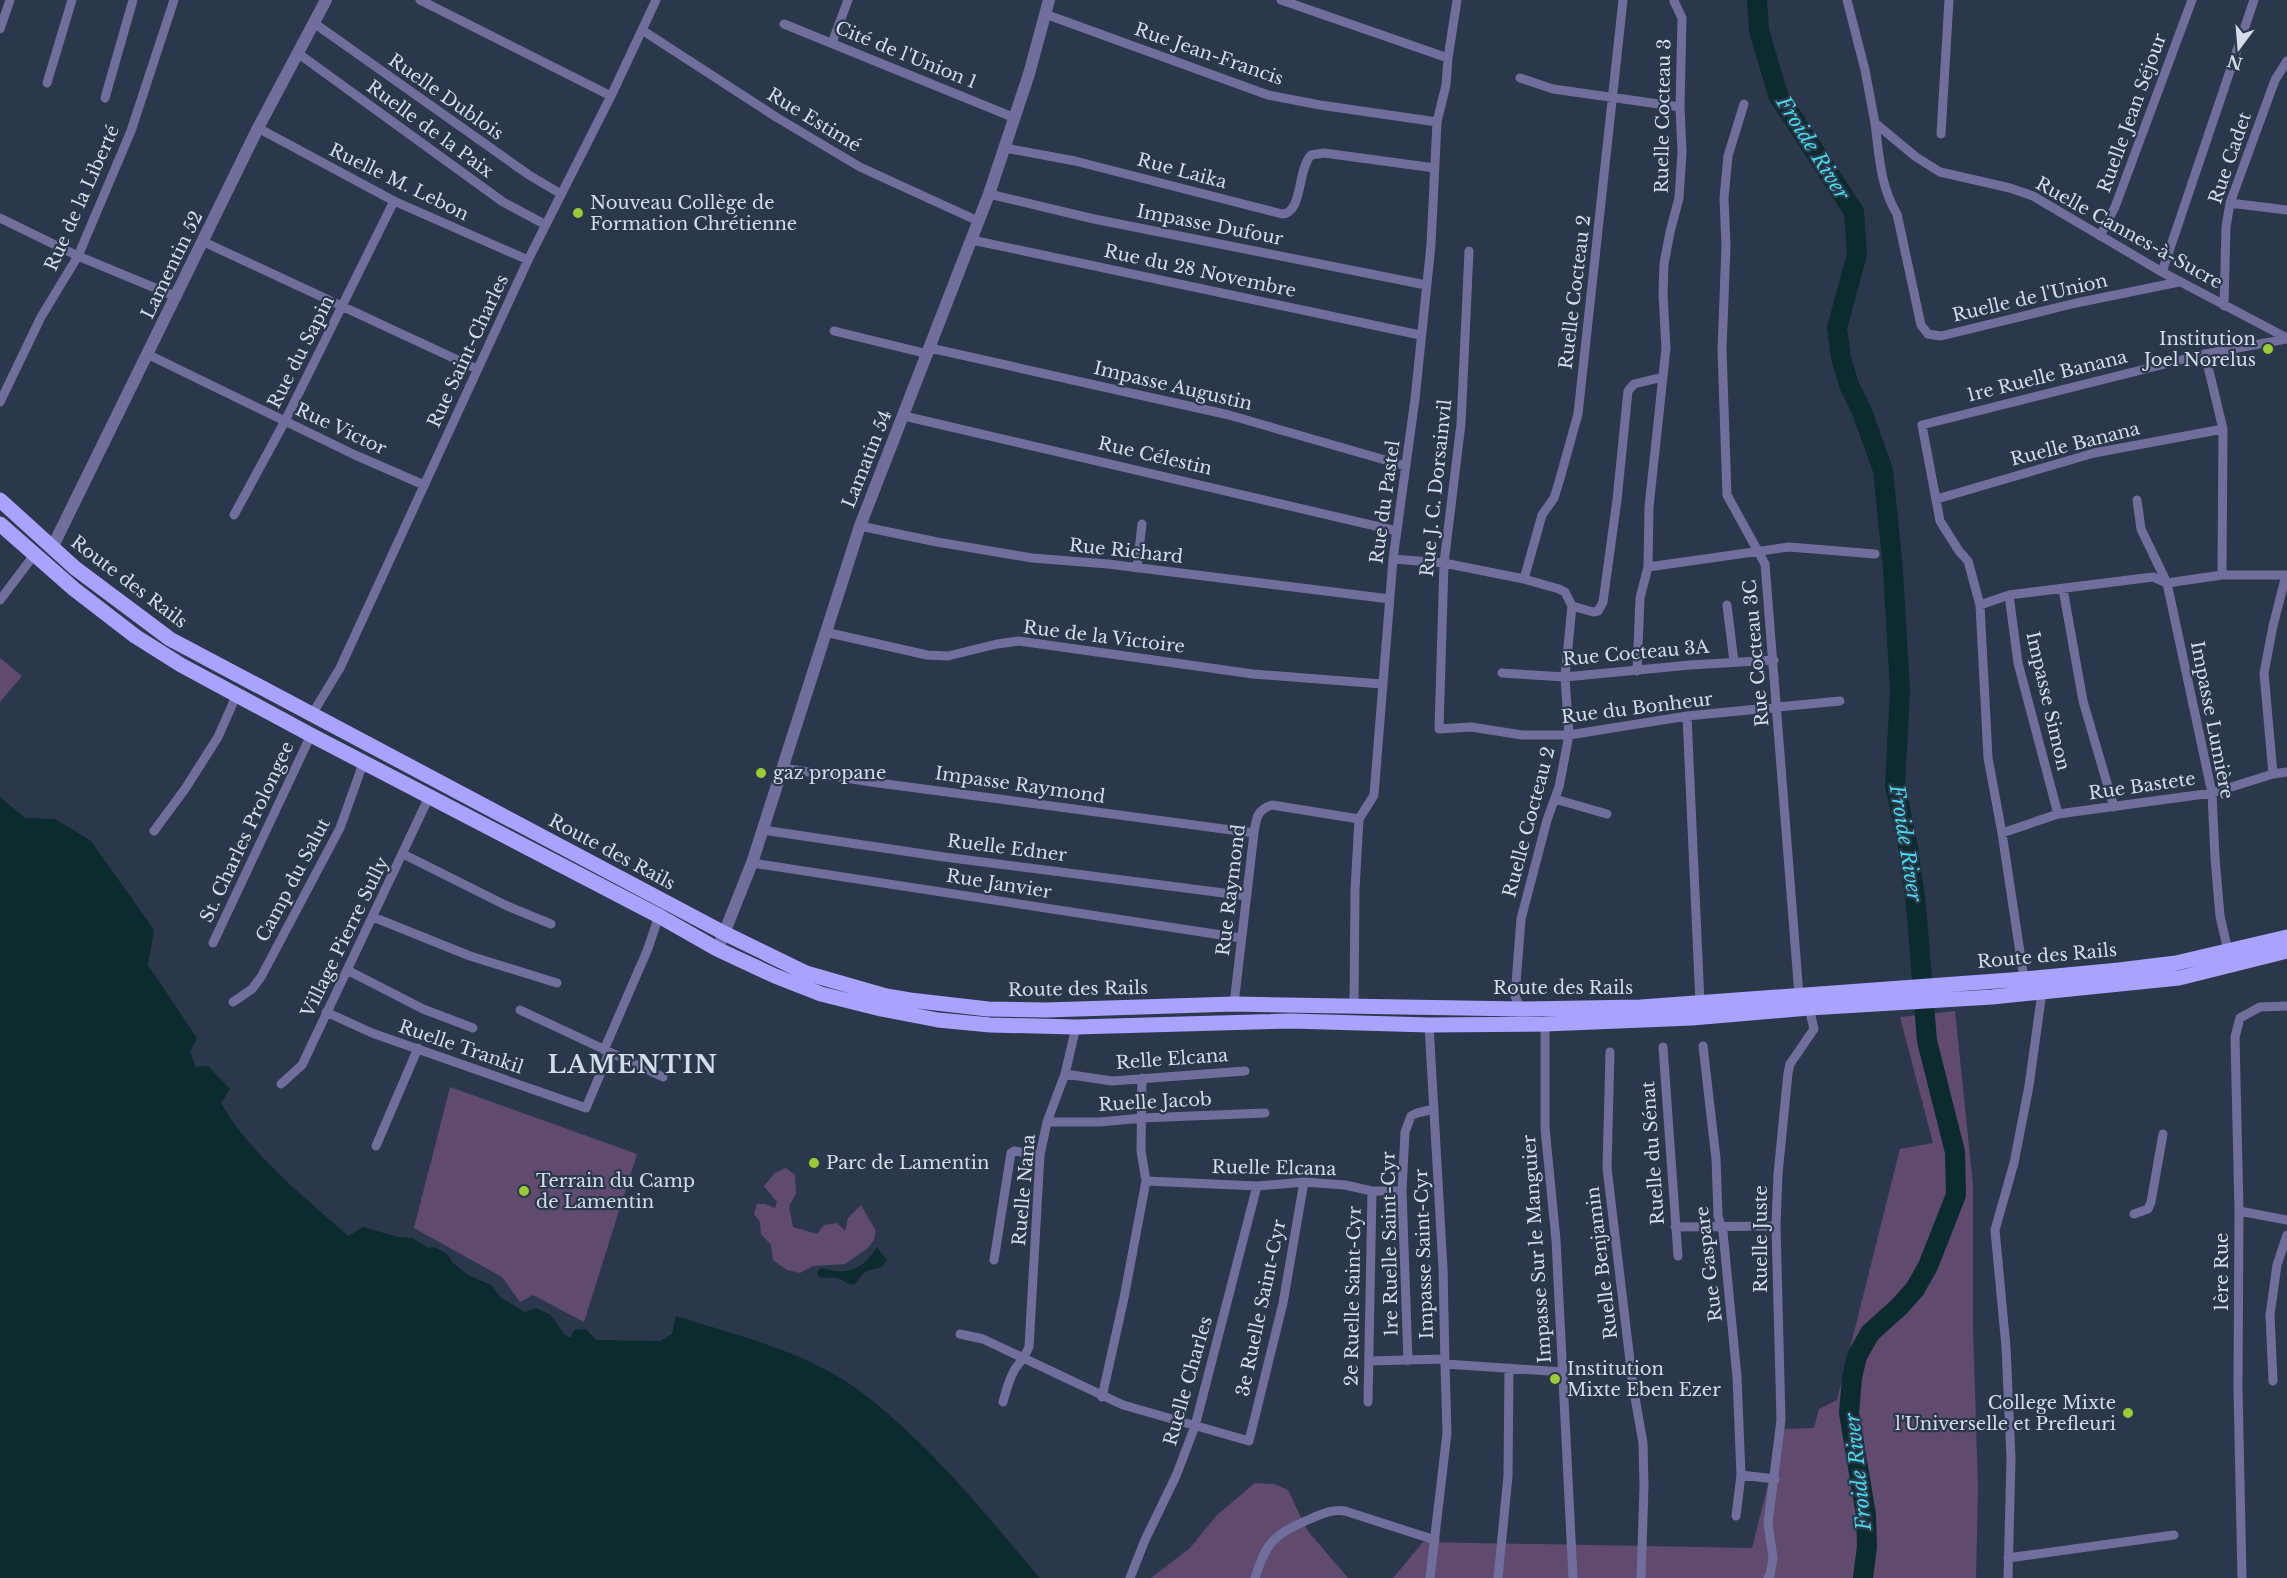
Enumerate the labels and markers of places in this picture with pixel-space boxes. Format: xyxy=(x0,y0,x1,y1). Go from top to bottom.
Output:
place label: Nouveau Collège de Formation Chrétienne xyxy=(590,192,797,235)
marker: Nouveau Collège de Formation Chrétienne xyxy=(571,206,585,220)
place label: Institution Joel Norelus xyxy=(2142,328,2256,371)
marker: Institution Joel Norelus xyxy=(2261,342,2275,356)
place label: gaz propane xyxy=(773,762,886,784)
marker: gaz propane xyxy=(754,766,768,780)
place label: Parc de Lamentin xyxy=(826,1152,989,1174)
marker: Parc de Lamentin xyxy=(807,1156,821,1170)
place label: Terrain du Camp de Lamentin xyxy=(536,1170,695,1213)
marker: Terrain du Camp de Lamentin xyxy=(517,1184,531,1198)
place label: Institution Mixte Eben Ezer xyxy=(1567,1358,1721,1401)
marker: Institution Mixte Eben Ezer xyxy=(1548,1372,1562,1386)
place label: College Mixte l'Universelle et Prefleuri xyxy=(1895,1392,2116,1435)
marker: College Mixte l'Universelle et Prefleuri xyxy=(2121,1406,2135,1420)

